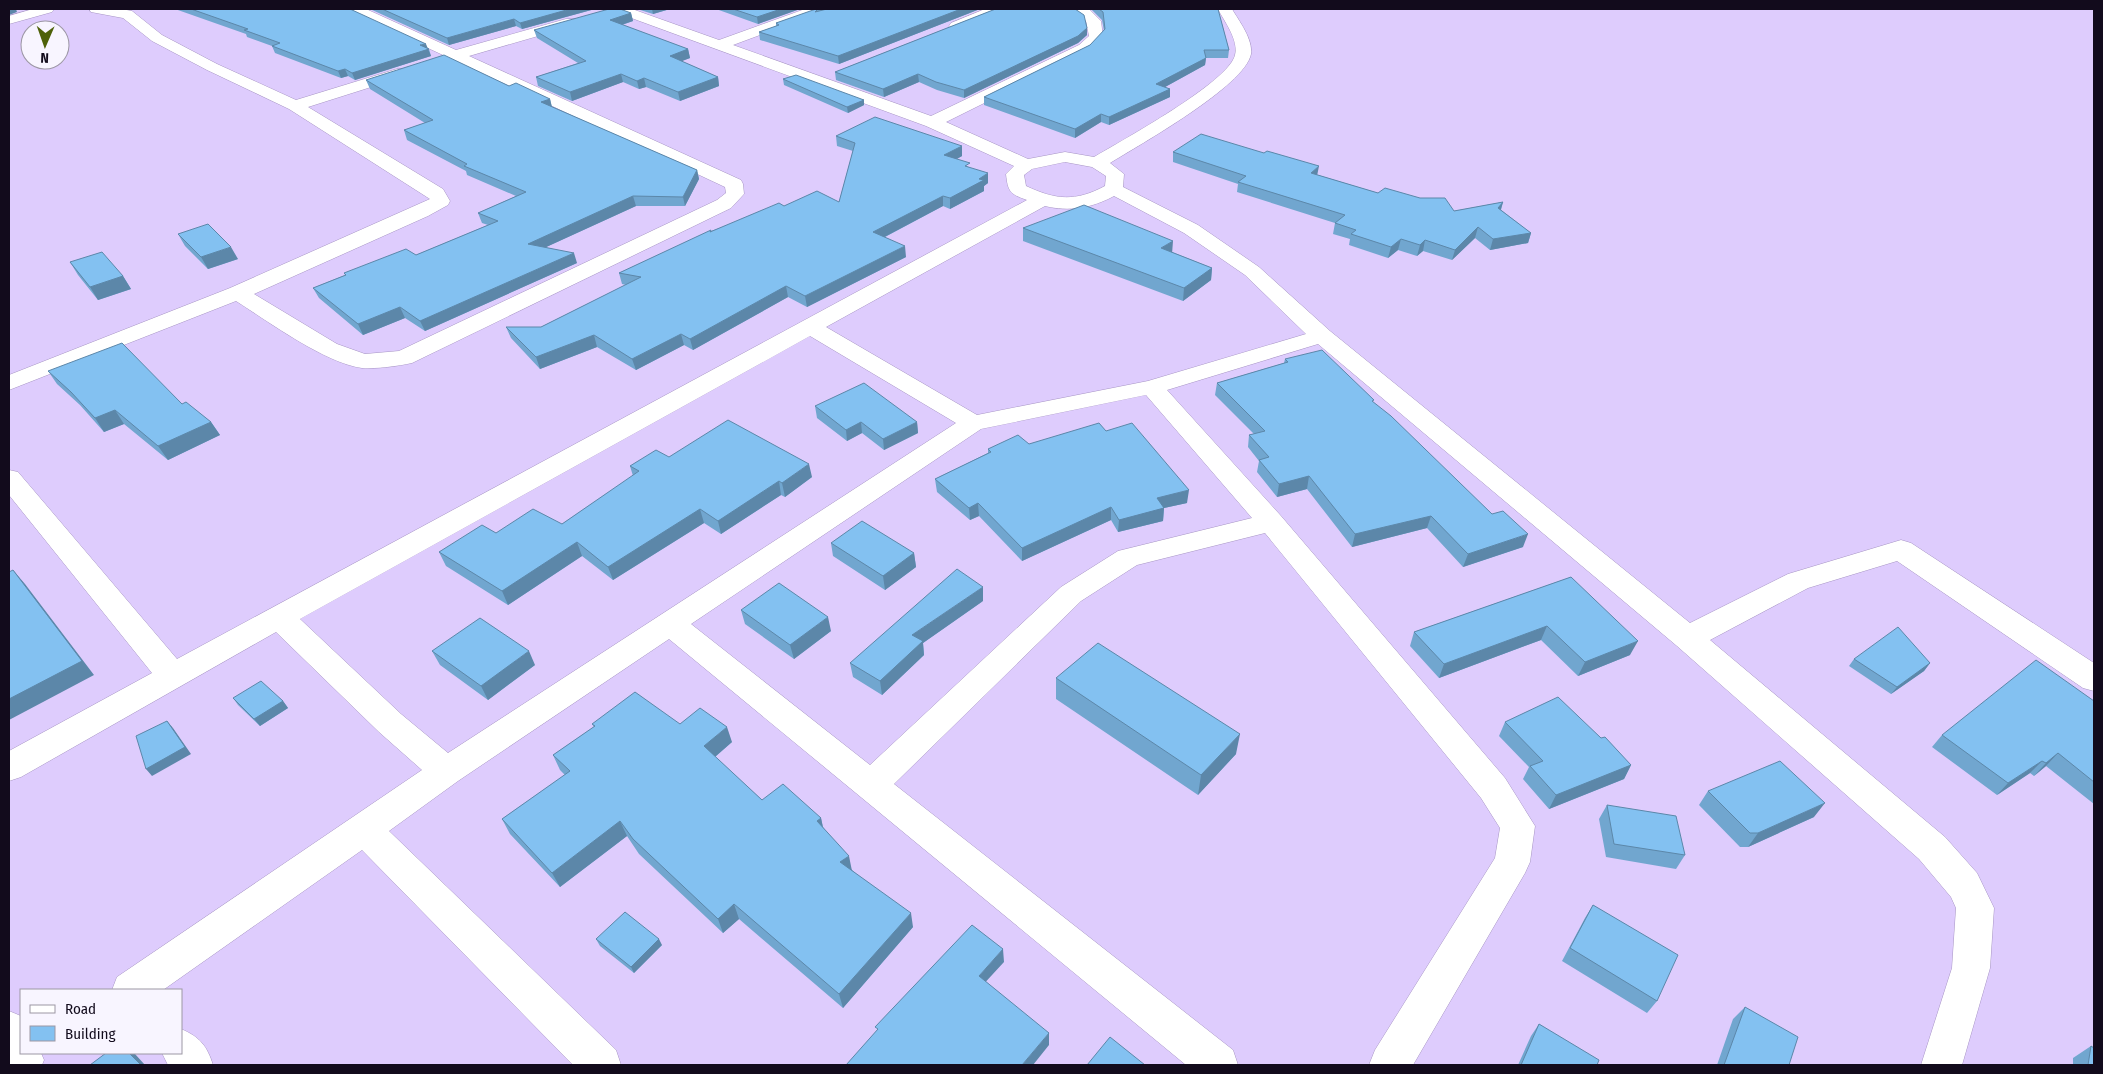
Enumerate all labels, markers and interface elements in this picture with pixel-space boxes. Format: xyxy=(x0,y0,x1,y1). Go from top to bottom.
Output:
north arrow xyxy=(20,20,70,70)
text: N xyxy=(40,49,49,66)
legend xyxy=(20,989,182,1054)
text: Road xyxy=(65,1000,96,1018)
text: Building xyxy=(65,1025,116,1043)

